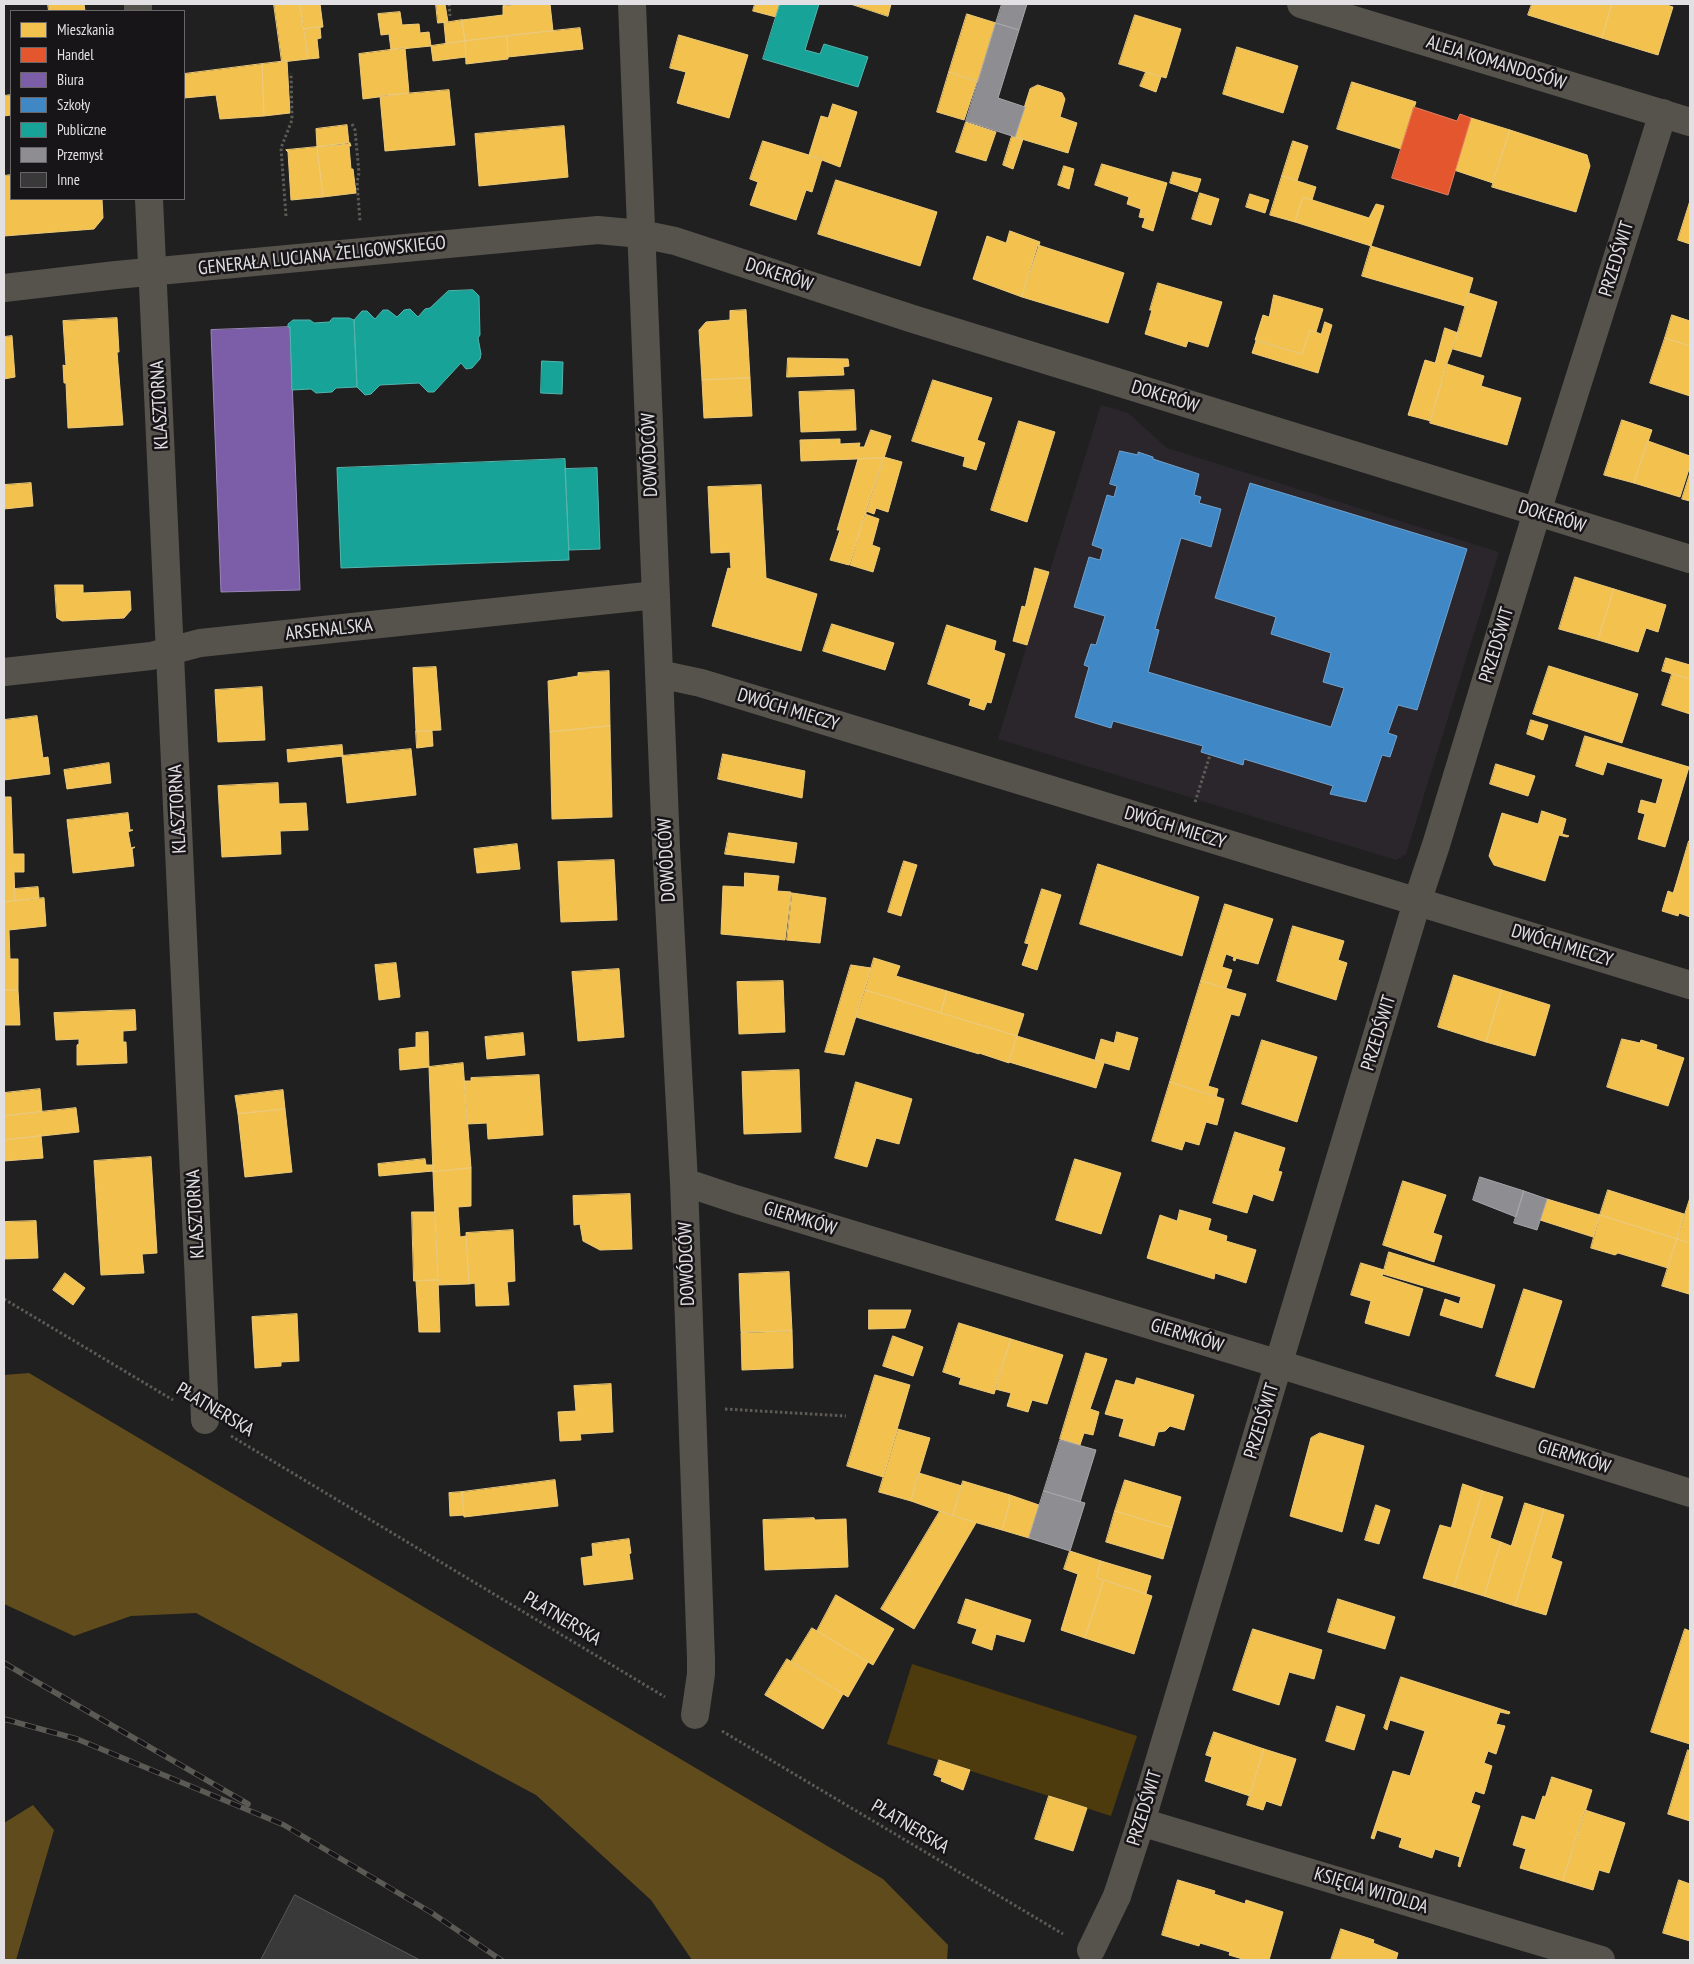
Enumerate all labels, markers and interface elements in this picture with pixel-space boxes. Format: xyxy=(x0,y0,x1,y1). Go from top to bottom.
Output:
legend xyxy=(10,10,185,200)
text: Mieszkania xyxy=(57,20,114,39)
street label: ALEJA KOMANDOSÓW xyxy=(1423,31,1569,95)
text: Handel xyxy=(57,45,94,64)
text: Biura xyxy=(57,70,84,89)
text: Szkoły xyxy=(57,95,90,114)
text: Publiczne xyxy=(57,120,106,139)
text: Przemysł xyxy=(57,145,103,164)
text: Inne xyxy=(57,170,80,189)
street label: PRZEDŚWIT xyxy=(1595,219,1639,299)
street label: GENERAŁA LUCJANA ŻELIGOWSKIEGO xyxy=(197,232,447,280)
street label: DOKERÓW xyxy=(742,253,816,297)
street label: KLASZTORNA xyxy=(146,360,174,450)
street label: DOKERÓW xyxy=(1128,376,1202,418)
street label: DOWÓDCÓW xyxy=(637,413,663,497)
street label: DOKERÓW xyxy=(1515,496,1589,538)
street label: PRZEDŚWIT xyxy=(1475,605,1519,685)
street label: ARSENALSKA xyxy=(284,614,374,646)
street label: DWÓCH MIECZY xyxy=(735,684,841,736)
street label: KLASZTORNA xyxy=(164,764,192,854)
street label: DWÓCH MIECZY xyxy=(1122,802,1228,854)
street label: DOWÓDCÓW xyxy=(653,817,681,903)
street label: DWÓCH MIECZY xyxy=(1509,920,1615,972)
street label: PRZEDŚWIT xyxy=(1357,993,1401,1073)
street label: KLASZTORNA xyxy=(182,1169,210,1259)
street label: GIERMKÓW xyxy=(761,1197,839,1241)
street label: DOWÓDCÓW xyxy=(674,1222,700,1306)
street label: GIERMKÓW xyxy=(1148,1314,1226,1358)
street label: PŁATNERSKA xyxy=(172,1378,258,1442)
street label: PRZEDŚWIT xyxy=(1240,1381,1284,1461)
street label: GIERMKÓW xyxy=(1535,1435,1613,1479)
street label: PŁATNERSKA xyxy=(519,1587,605,1651)
street label: PRZEDŚWIT xyxy=(1123,1768,1167,1848)
street label: PŁATNERSKA xyxy=(867,1795,953,1859)
street label: KSIĘCIA WITOLDA xyxy=(1311,1863,1431,1919)

